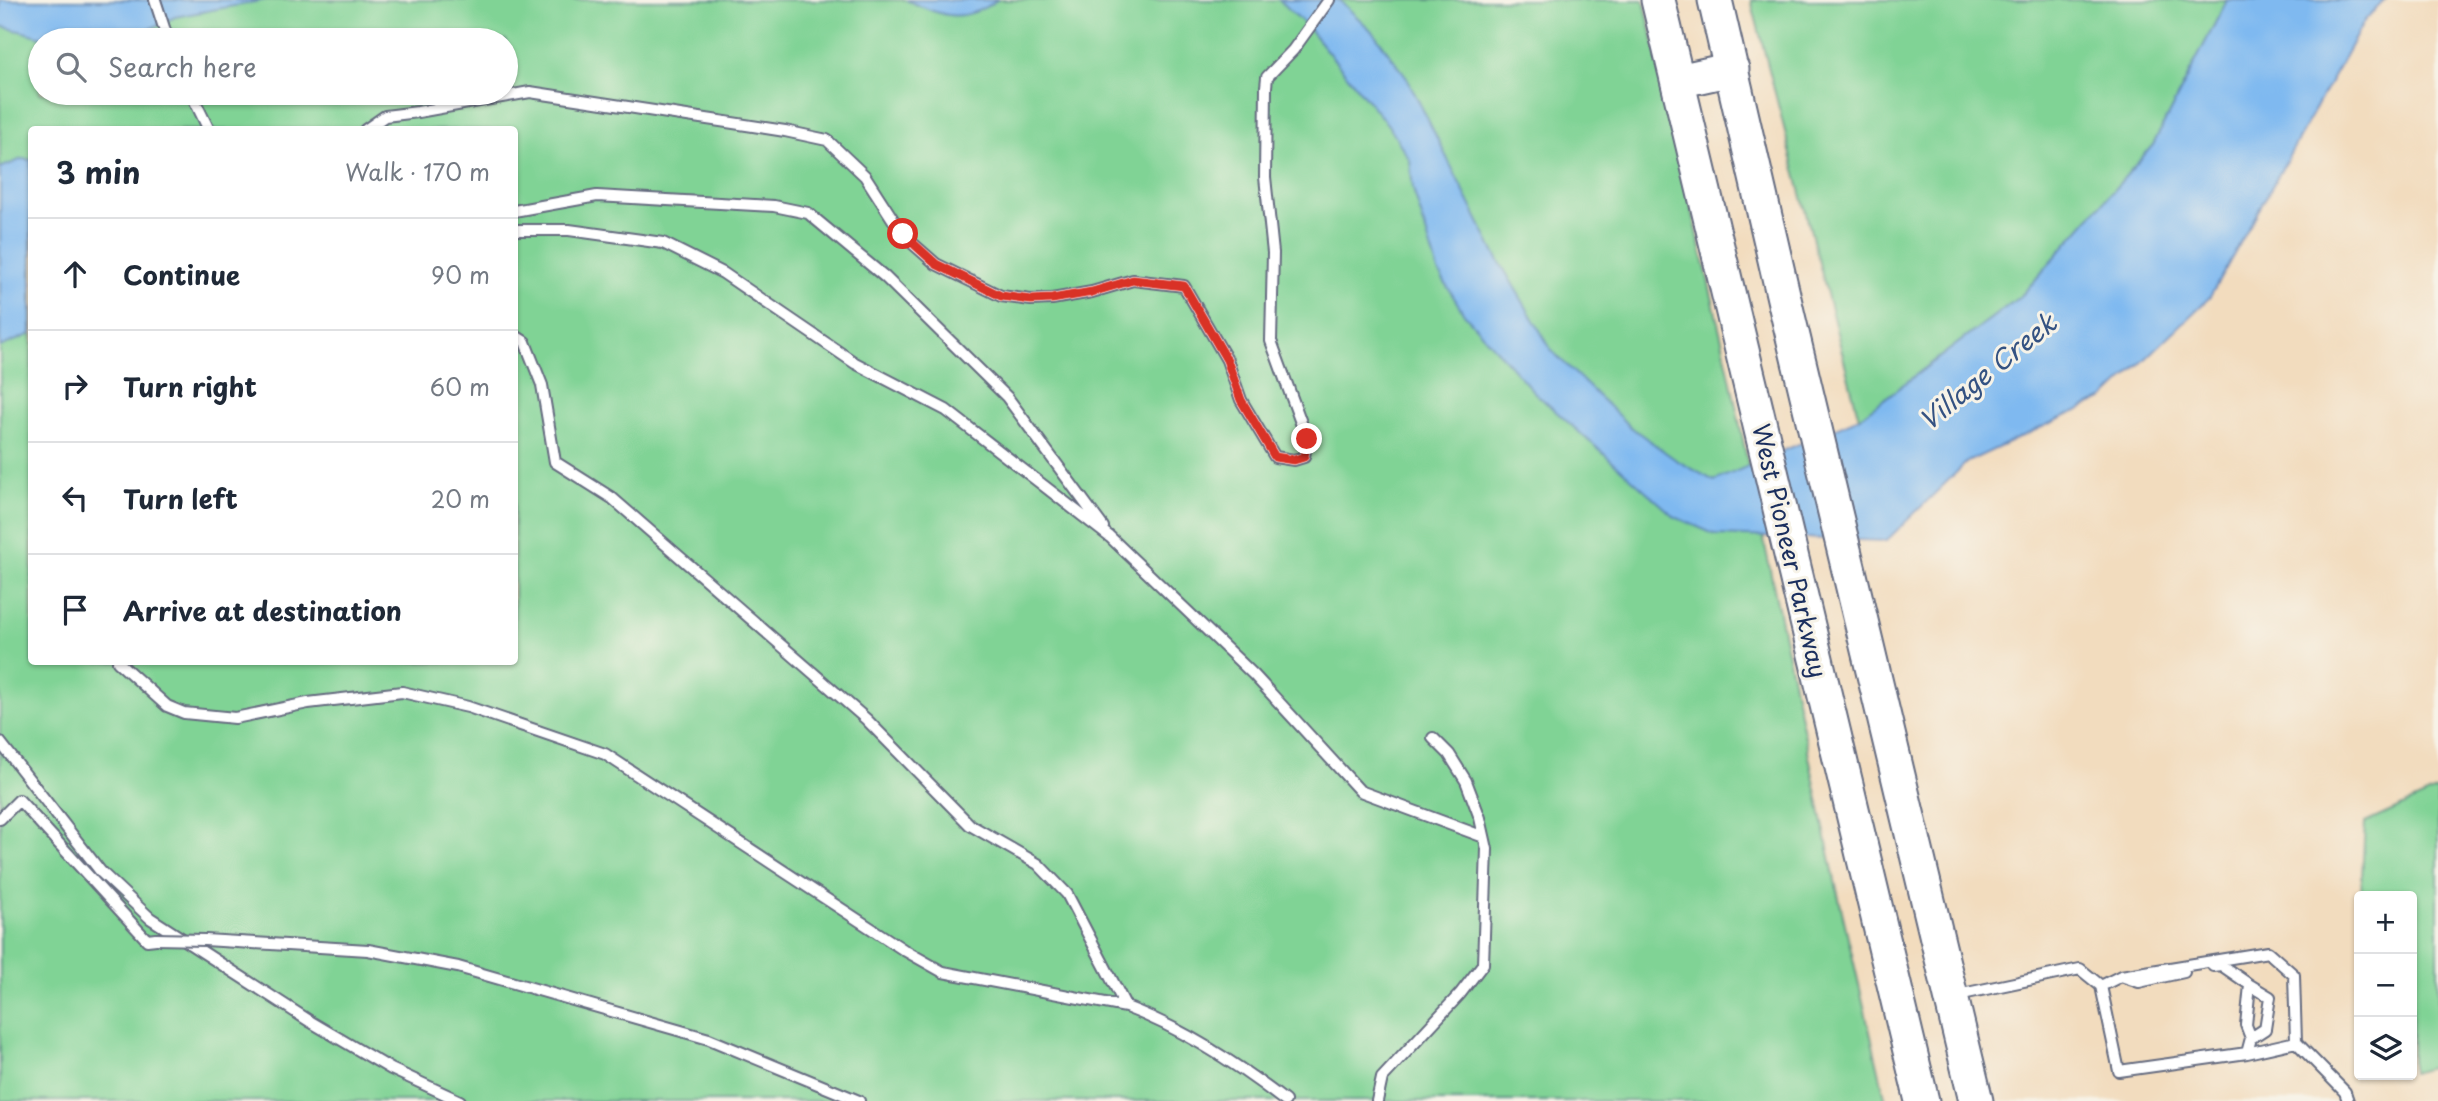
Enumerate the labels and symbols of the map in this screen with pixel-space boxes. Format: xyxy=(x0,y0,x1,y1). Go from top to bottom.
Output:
route start xyxy=(887,218,918,249)
water label: Village Creek xyxy=(1910,302,2065,439)
street label: West Pioneer Parkway xyxy=(1744,420,1838,681)
route end xyxy=(1291,423,1322,454)

